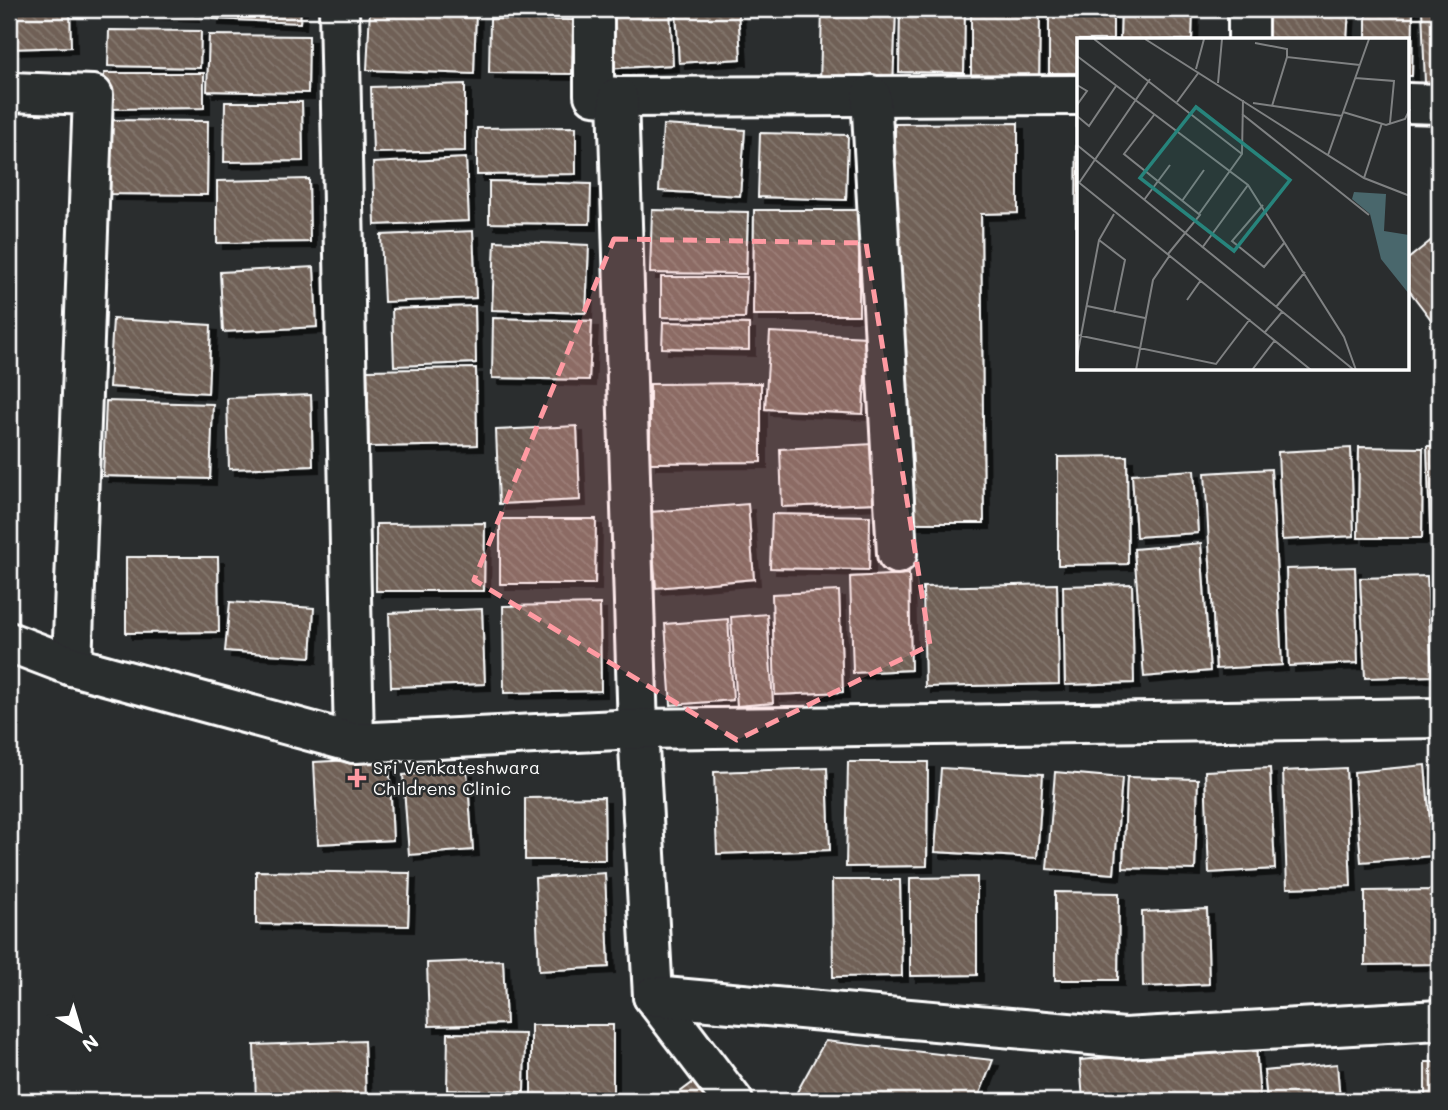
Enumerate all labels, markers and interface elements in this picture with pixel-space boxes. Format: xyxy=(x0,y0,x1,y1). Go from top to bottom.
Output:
inset map xyxy=(1077,38,1410,371)
place label: Sri Venkateshwara Childrens Clinic xyxy=(373,755,540,800)
marker: Sri Venkateshwara Childrens Clinic xyxy=(347,768,367,788)
north arrow xyxy=(46,995,116,1064)
text: N xyxy=(77,1030,104,1058)

